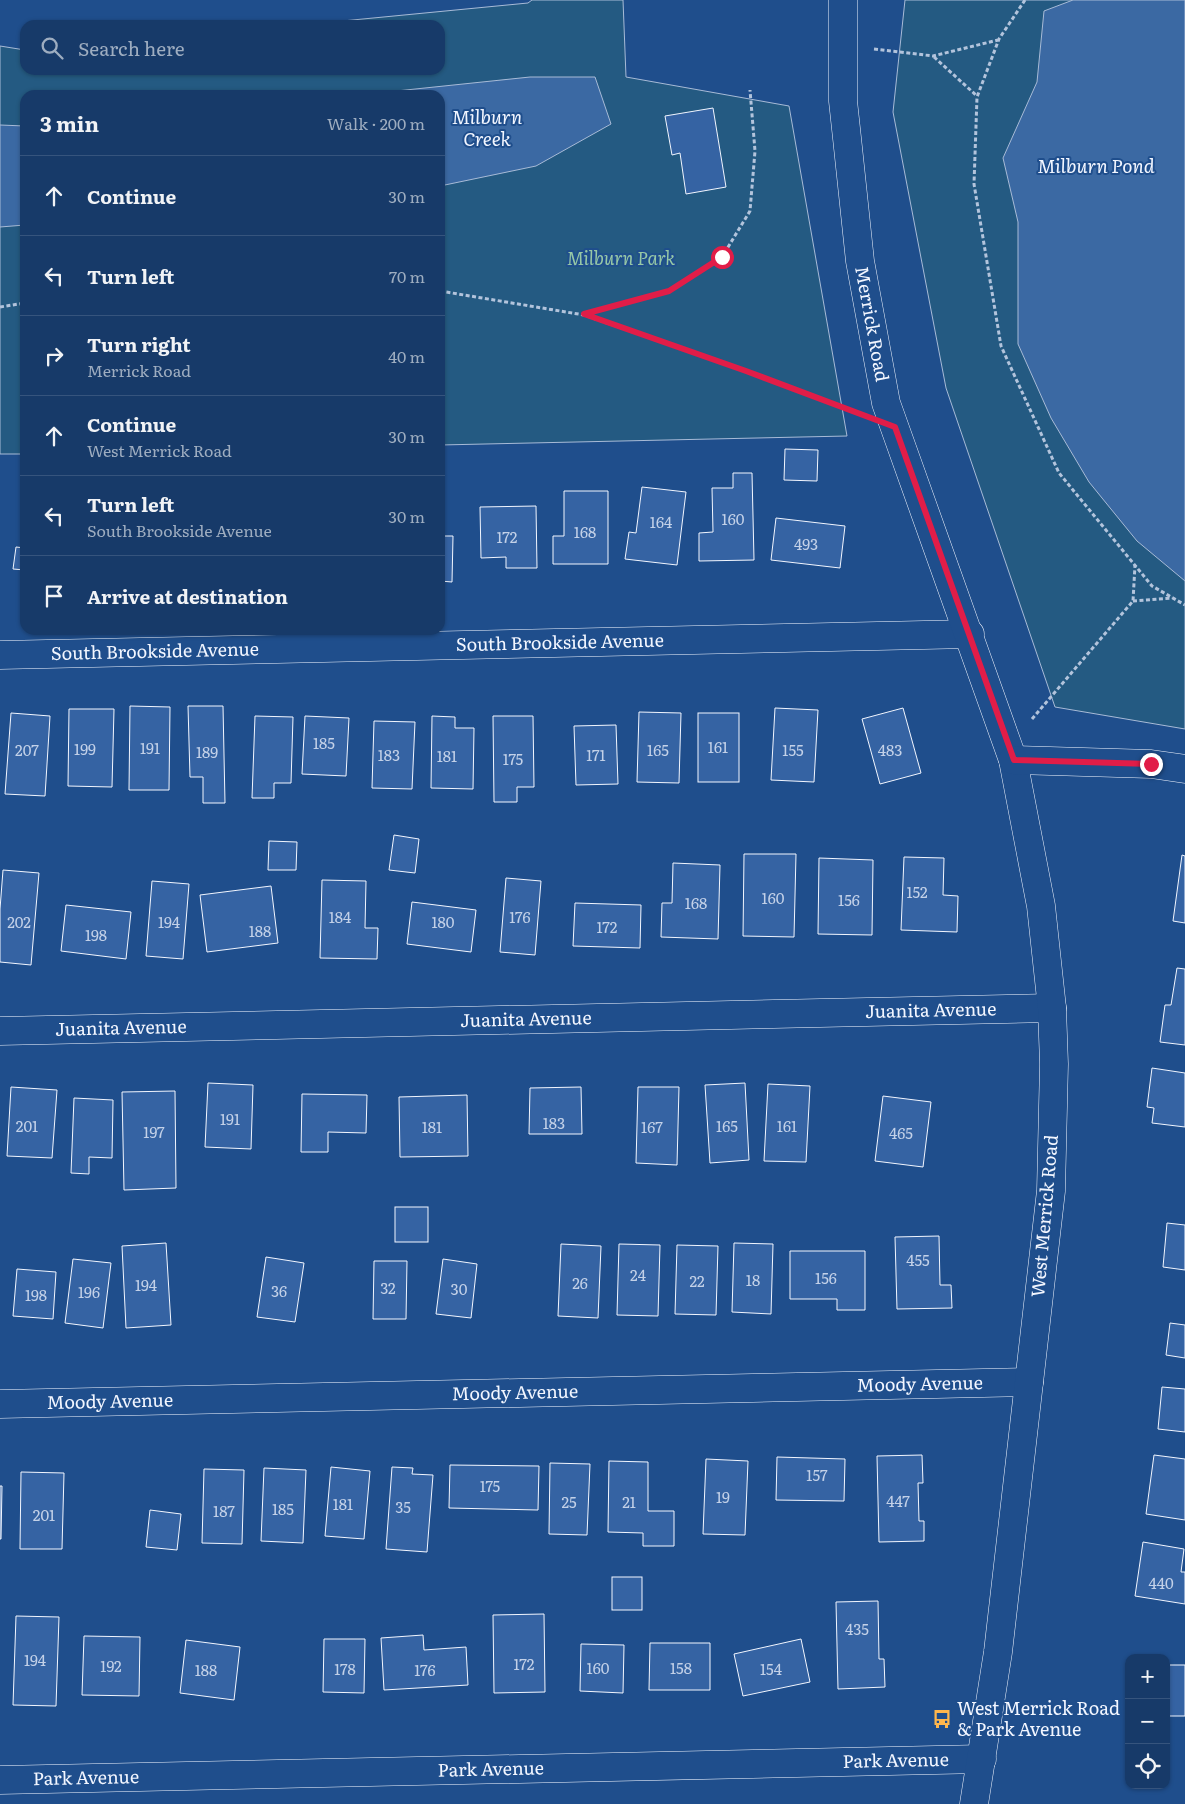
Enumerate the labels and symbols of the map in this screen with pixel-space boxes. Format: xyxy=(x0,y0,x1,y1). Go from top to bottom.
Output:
water label: Milburn Creek xyxy=(452,102,523,152)
water label: Milburn Pond xyxy=(1037,151,1155,179)
park label: Milburn Park xyxy=(567,244,675,271)
route start xyxy=(711,246,734,269)
street label: Merrick Road xyxy=(849,264,897,384)
house number: 160 xyxy=(722,507,745,530)
house number: 164 xyxy=(650,510,672,533)
house number: 168 xyxy=(574,520,596,543)
house number: 172 xyxy=(497,525,518,548)
house number: 493 xyxy=(794,532,818,555)
street label: South Brookside Avenue xyxy=(455,626,664,657)
street label: South Brookside Avenue xyxy=(51,634,259,666)
house number: 185 xyxy=(313,731,335,754)
house number: 161 xyxy=(708,735,728,758)
house number: 191 xyxy=(140,736,160,759)
house number: 199 xyxy=(74,737,96,760)
house number: 207 xyxy=(15,738,39,761)
house number: 165 xyxy=(647,738,669,761)
house number: 155 xyxy=(782,738,804,761)
house number: 483 xyxy=(878,738,902,761)
house number: 189 xyxy=(196,740,218,763)
house number: 183 xyxy=(378,743,400,766)
house number: 171 xyxy=(586,743,606,766)
house number: 181 xyxy=(437,744,457,767)
house number: 175 xyxy=(503,747,524,770)
route end xyxy=(1140,753,1163,776)
house number: 152 xyxy=(906,880,928,903)
house number: 160 xyxy=(762,886,785,909)
house number: 156 xyxy=(838,888,860,911)
house number: 168 xyxy=(685,891,707,914)
house number: 184 xyxy=(329,905,351,928)
house number: 176 xyxy=(509,905,531,928)
house number: 202 xyxy=(7,910,31,933)
house number: 194 xyxy=(158,910,180,933)
house number: 180 xyxy=(431,910,455,933)
house number: 172 xyxy=(597,915,618,938)
house number: 188 xyxy=(249,919,271,942)
house number: 198 xyxy=(85,923,107,946)
street label: Juanita Avenue xyxy=(865,994,997,1024)
street label: Juanita Avenue xyxy=(460,1003,592,1033)
street label: Juanita Avenue xyxy=(55,1012,187,1042)
house number: 191 xyxy=(220,1107,240,1130)
house number: 183 xyxy=(543,1111,565,1134)
house number: 201 xyxy=(16,1114,38,1137)
house number: 165 xyxy=(716,1114,738,1137)
house number: 161 xyxy=(777,1114,797,1137)
house number: 181 xyxy=(422,1115,442,1138)
house number: 167 xyxy=(641,1115,663,1138)
house number: 197 xyxy=(143,1120,165,1143)
house number: 465 xyxy=(889,1121,913,1144)
street label: West Merrick Road xyxy=(1023,1134,1064,1298)
house number: 455 xyxy=(906,1248,930,1271)
house number: 24 xyxy=(630,1263,646,1286)
house number: 156 xyxy=(815,1266,837,1289)
house number: 18 xyxy=(746,1268,760,1291)
house number: 22 xyxy=(689,1269,705,1292)
house number: 26 xyxy=(572,1271,588,1294)
house number: 194 xyxy=(135,1273,157,1296)
house number: 32 xyxy=(380,1276,396,1299)
house number: 30 xyxy=(451,1277,468,1300)
house number: 36 xyxy=(271,1279,287,1302)
house number: 196 xyxy=(78,1280,100,1303)
house number: 198 xyxy=(25,1283,47,1306)
street label: Moody Avenue xyxy=(856,1368,983,1398)
street label: Moody Avenue xyxy=(451,1377,578,1406)
street label: Moody Avenue xyxy=(46,1385,173,1415)
house number: 157 xyxy=(806,1463,828,1486)
house number: 175 xyxy=(480,1474,501,1497)
house number: 19 xyxy=(716,1485,730,1508)
house number: 447 xyxy=(886,1489,910,1512)
house number: 25 xyxy=(561,1490,577,1513)
house number: 21 xyxy=(622,1490,636,1513)
house number: 181 xyxy=(333,1492,353,1515)
house number: 35 xyxy=(395,1495,411,1518)
house number: 185 xyxy=(272,1497,294,1520)
house number: 187 xyxy=(213,1499,235,1522)
house number: 201 xyxy=(33,1503,55,1526)
house number: 440 xyxy=(1148,1571,1174,1594)
house number: 435 xyxy=(845,1617,869,1640)
house number: 194 xyxy=(24,1648,46,1671)
house number: 172 xyxy=(514,1652,535,1675)
house number: 192 xyxy=(100,1654,122,1677)
house number: 160 xyxy=(587,1656,610,1679)
house number: 158 xyxy=(670,1656,692,1679)
house number: 178 xyxy=(334,1657,356,1680)
house number: 154 xyxy=(760,1657,782,1680)
house number: 188 xyxy=(195,1658,217,1681)
house number: 176 xyxy=(414,1658,436,1681)
place label: West Merrick Road & Park Avenue xyxy=(957,1694,1120,1742)
bus stop icon: West Merrick Road & Park Avenue xyxy=(931,1708,953,1730)
street label: Park Avenue xyxy=(842,1745,949,1774)
street label: Park Avenue xyxy=(437,1753,544,1783)
street label: Park Avenue xyxy=(32,1762,139,1791)

